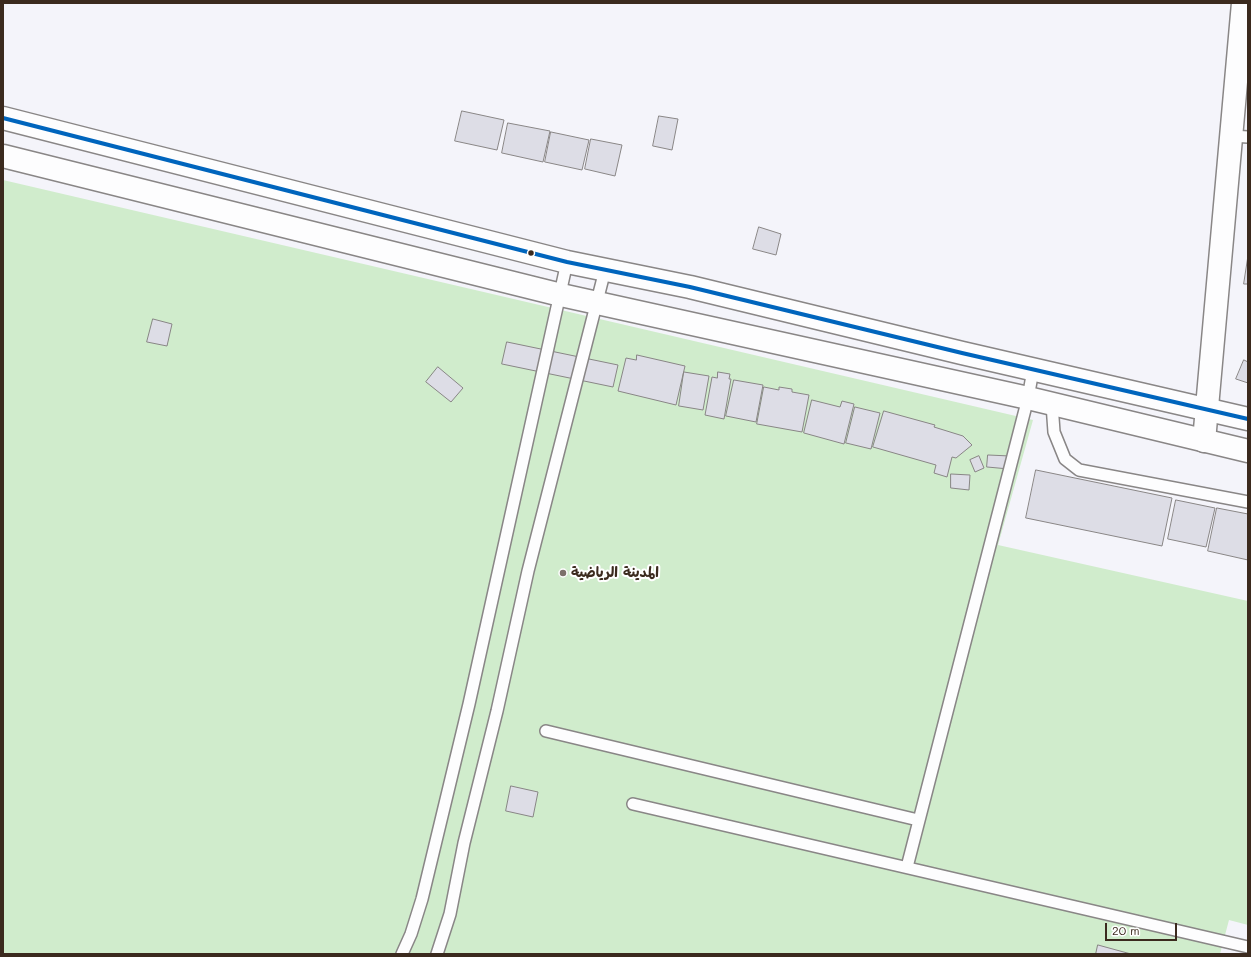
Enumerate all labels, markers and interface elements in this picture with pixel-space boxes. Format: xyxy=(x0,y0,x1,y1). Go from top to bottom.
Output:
unlabelled marker xyxy=(526,248,536,258)
place label: المدينة الرياضية xyxy=(571,565,659,581)
marker: المدينة الرياضية xyxy=(558,568,568,578)
scale bar xyxy=(1107,915,1179,941)
text: 20 m xyxy=(1112,922,1140,938)

